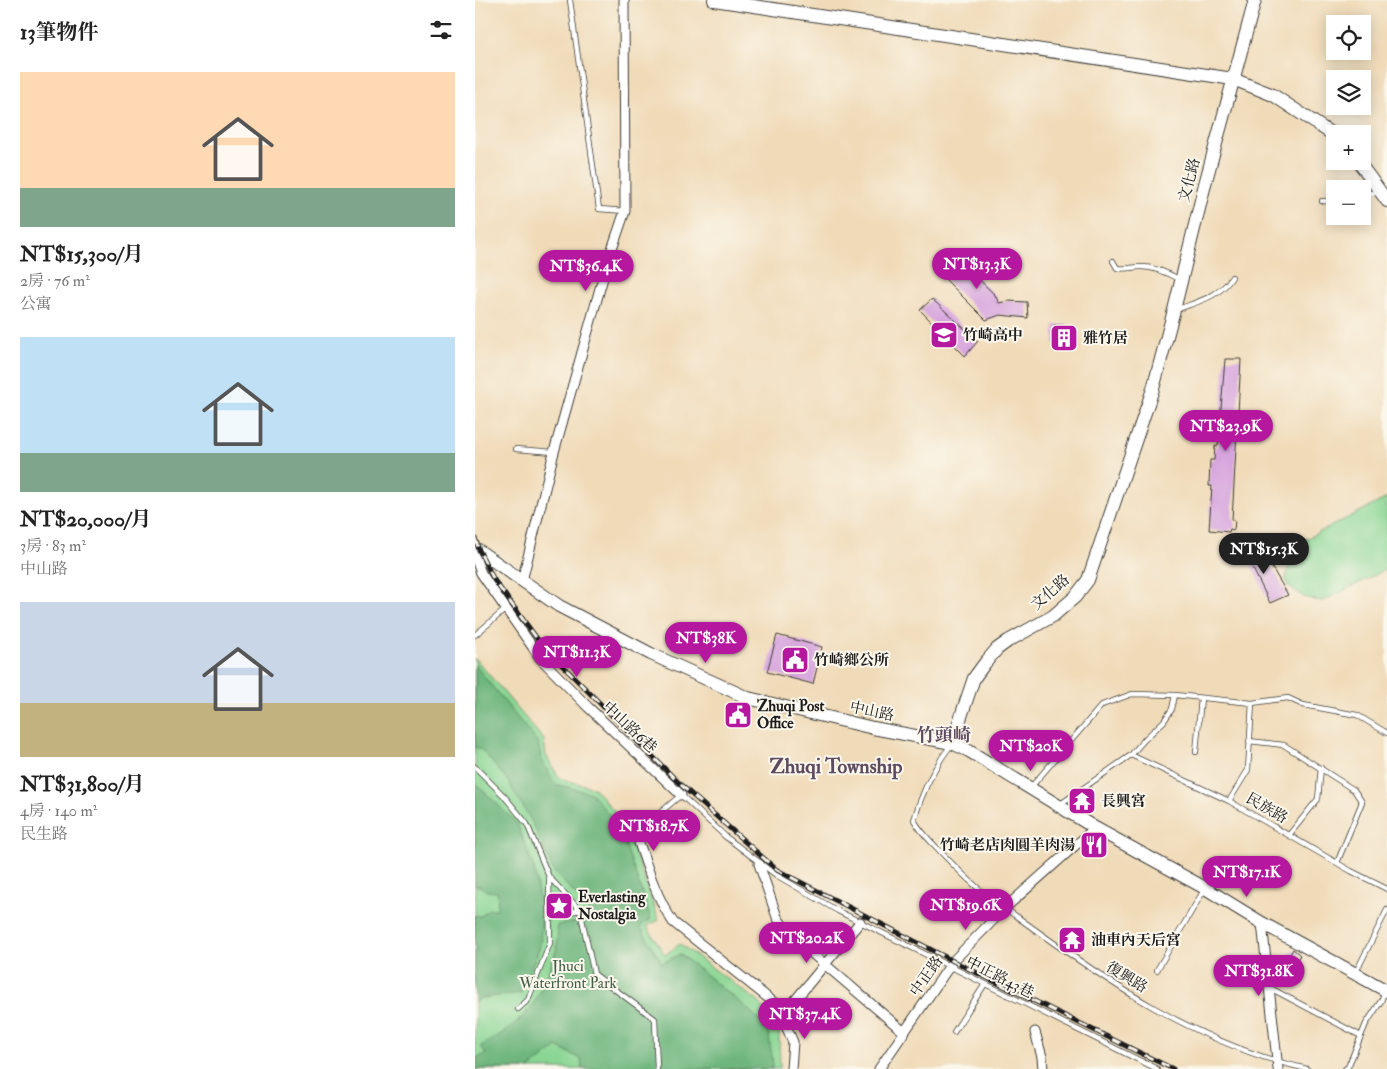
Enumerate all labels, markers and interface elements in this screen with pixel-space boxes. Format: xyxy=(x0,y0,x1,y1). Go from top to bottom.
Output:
map controls xyxy=(1326,15,1371,225)
button: locate xyxy=(1326,15,1371,60)
icon: filters xyxy=(427,16,455,44)
text: 13筆物件 xyxy=(20,19,99,46)
button: layers xyxy=(1326,70,1371,115)
icon: home xyxy=(193,104,283,194)
button: + xyxy=(1326,125,1371,170)
street label: 文化路 xyxy=(1174,156,1204,204)
button: − xyxy=(1326,180,1371,225)
text: NT$15,300/月 xyxy=(20,241,144,268)
pin: NT$13.3K xyxy=(925,248,1029,290)
pin: NT$36.4K xyxy=(534,250,638,292)
text: NT$13.3K xyxy=(943,254,1011,274)
text: NT$36.4K xyxy=(550,256,622,276)
text: 2房 · 76 m² xyxy=(20,271,90,291)
text: 公寓 xyxy=(20,294,52,314)
school or university icon: 竹崎高中 xyxy=(929,320,959,350)
building icon: 雅竹居 xyxy=(1049,323,1079,353)
place label: 竹崎高中 xyxy=(963,326,1023,345)
place label: 雅竹居 xyxy=(1083,329,1128,348)
icon: home xyxy=(193,369,283,459)
pin: NT$23.9K xyxy=(1174,410,1278,452)
text: NT$23.9K xyxy=(1190,416,1262,436)
text: NT$20,000/月 xyxy=(20,506,152,533)
pin: NT$15.3K xyxy=(1212,532,1316,575)
text: 3房 · 83 m² xyxy=(20,536,86,556)
text: NT$15.3K xyxy=(1230,539,1298,559)
text: 中山路 xyxy=(20,559,68,579)
street label: 文化路 xyxy=(1027,570,1074,614)
pin: NT$38K xyxy=(665,622,747,664)
text: NT$38K xyxy=(676,628,736,648)
icon: home xyxy=(193,634,283,724)
pin: NT$11.3K xyxy=(525,636,629,678)
text: NT$11.3K xyxy=(543,642,611,662)
public building icon: 竹崎鄉公所 xyxy=(780,645,810,675)
place label: 竹崎鄉公所 xyxy=(814,651,889,670)
street label: 中山路6巷 xyxy=(598,697,661,757)
place label: Zhuqi Post Office xyxy=(757,697,824,733)
street label: 中山路 xyxy=(848,698,896,725)
public building icon: Zhuqi Post Office xyxy=(723,700,753,730)
district label: 竹頭崎 xyxy=(917,724,971,747)
pin: NT$20K xyxy=(990,730,1072,772)
text: NT$20K xyxy=(1000,736,1062,756)
district label: Zhuqi Township xyxy=(770,754,902,780)
text: NT$31,800/月 xyxy=(20,771,145,798)
temple icon: 長興宮 xyxy=(1067,786,1097,816)
street label: 民族路 xyxy=(1243,789,1291,828)
place label: 長興宮 xyxy=(1101,792,1146,811)
text: 4房 · 140 m² xyxy=(20,801,97,821)
pin: NT$18.7K xyxy=(602,810,706,852)
text: NT$18.7K xyxy=(619,816,689,836)
text: 民生路 xyxy=(20,824,68,844)
restaurant icon: 竹崎老店肉圓羊肉湯 xyxy=(1079,830,1109,860)
place label: 竹崎老店肉圓羊肉湯 xyxy=(940,836,1075,855)
pin: NT$17.1K xyxy=(1195,856,1299,898)
text: NT$17.1K xyxy=(1213,862,1281,882)
place label: Everlasting Nostalgia xyxy=(577,888,646,925)
pin: NT$19.6K xyxy=(914,888,1018,931)
place icon: Everlasting Nostalgia xyxy=(544,891,574,921)
text: NT$19.6K xyxy=(930,895,1002,915)
pin: NT$20.2K xyxy=(755,922,859,964)
temple icon: 油車內天后宮 xyxy=(1057,925,1087,955)
text: NT$20.2K xyxy=(770,928,844,948)
place label: 油車內天后宮 xyxy=(1091,931,1181,950)
street label: 中正路 xyxy=(906,952,947,1000)
street label: 中正路43巷 xyxy=(963,952,1037,1003)
pin: NT$31.8K xyxy=(1207,954,1311,997)
park label: Jhuci Waterfront Park xyxy=(518,957,617,993)
street label: 復興路 xyxy=(1103,958,1151,997)
text: NT$31.8K xyxy=(1224,961,1294,981)
pin: NT$37.4K xyxy=(753,998,857,1040)
text: NT$37.4K xyxy=(769,1004,841,1024)

